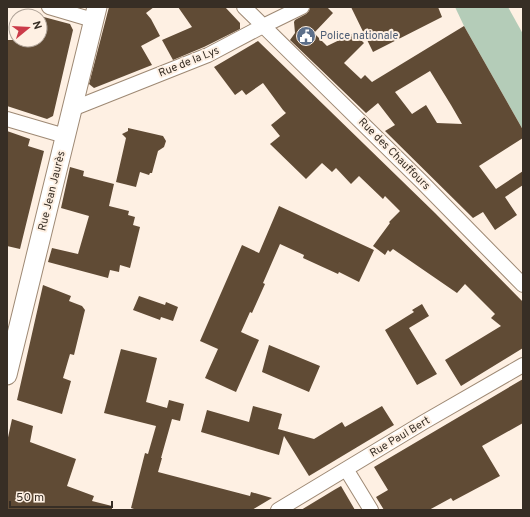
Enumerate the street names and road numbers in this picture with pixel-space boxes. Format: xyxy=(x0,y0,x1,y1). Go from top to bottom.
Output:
street label: Rue de la Lys xyxy=(157,43,221,81)
street label: Rue des Chauffours xyxy=(355,115,433,193)
street label: Rue Jean Jaurès xyxy=(35,150,69,232)
street label: Rue Paul Bert xyxy=(367,414,433,460)

